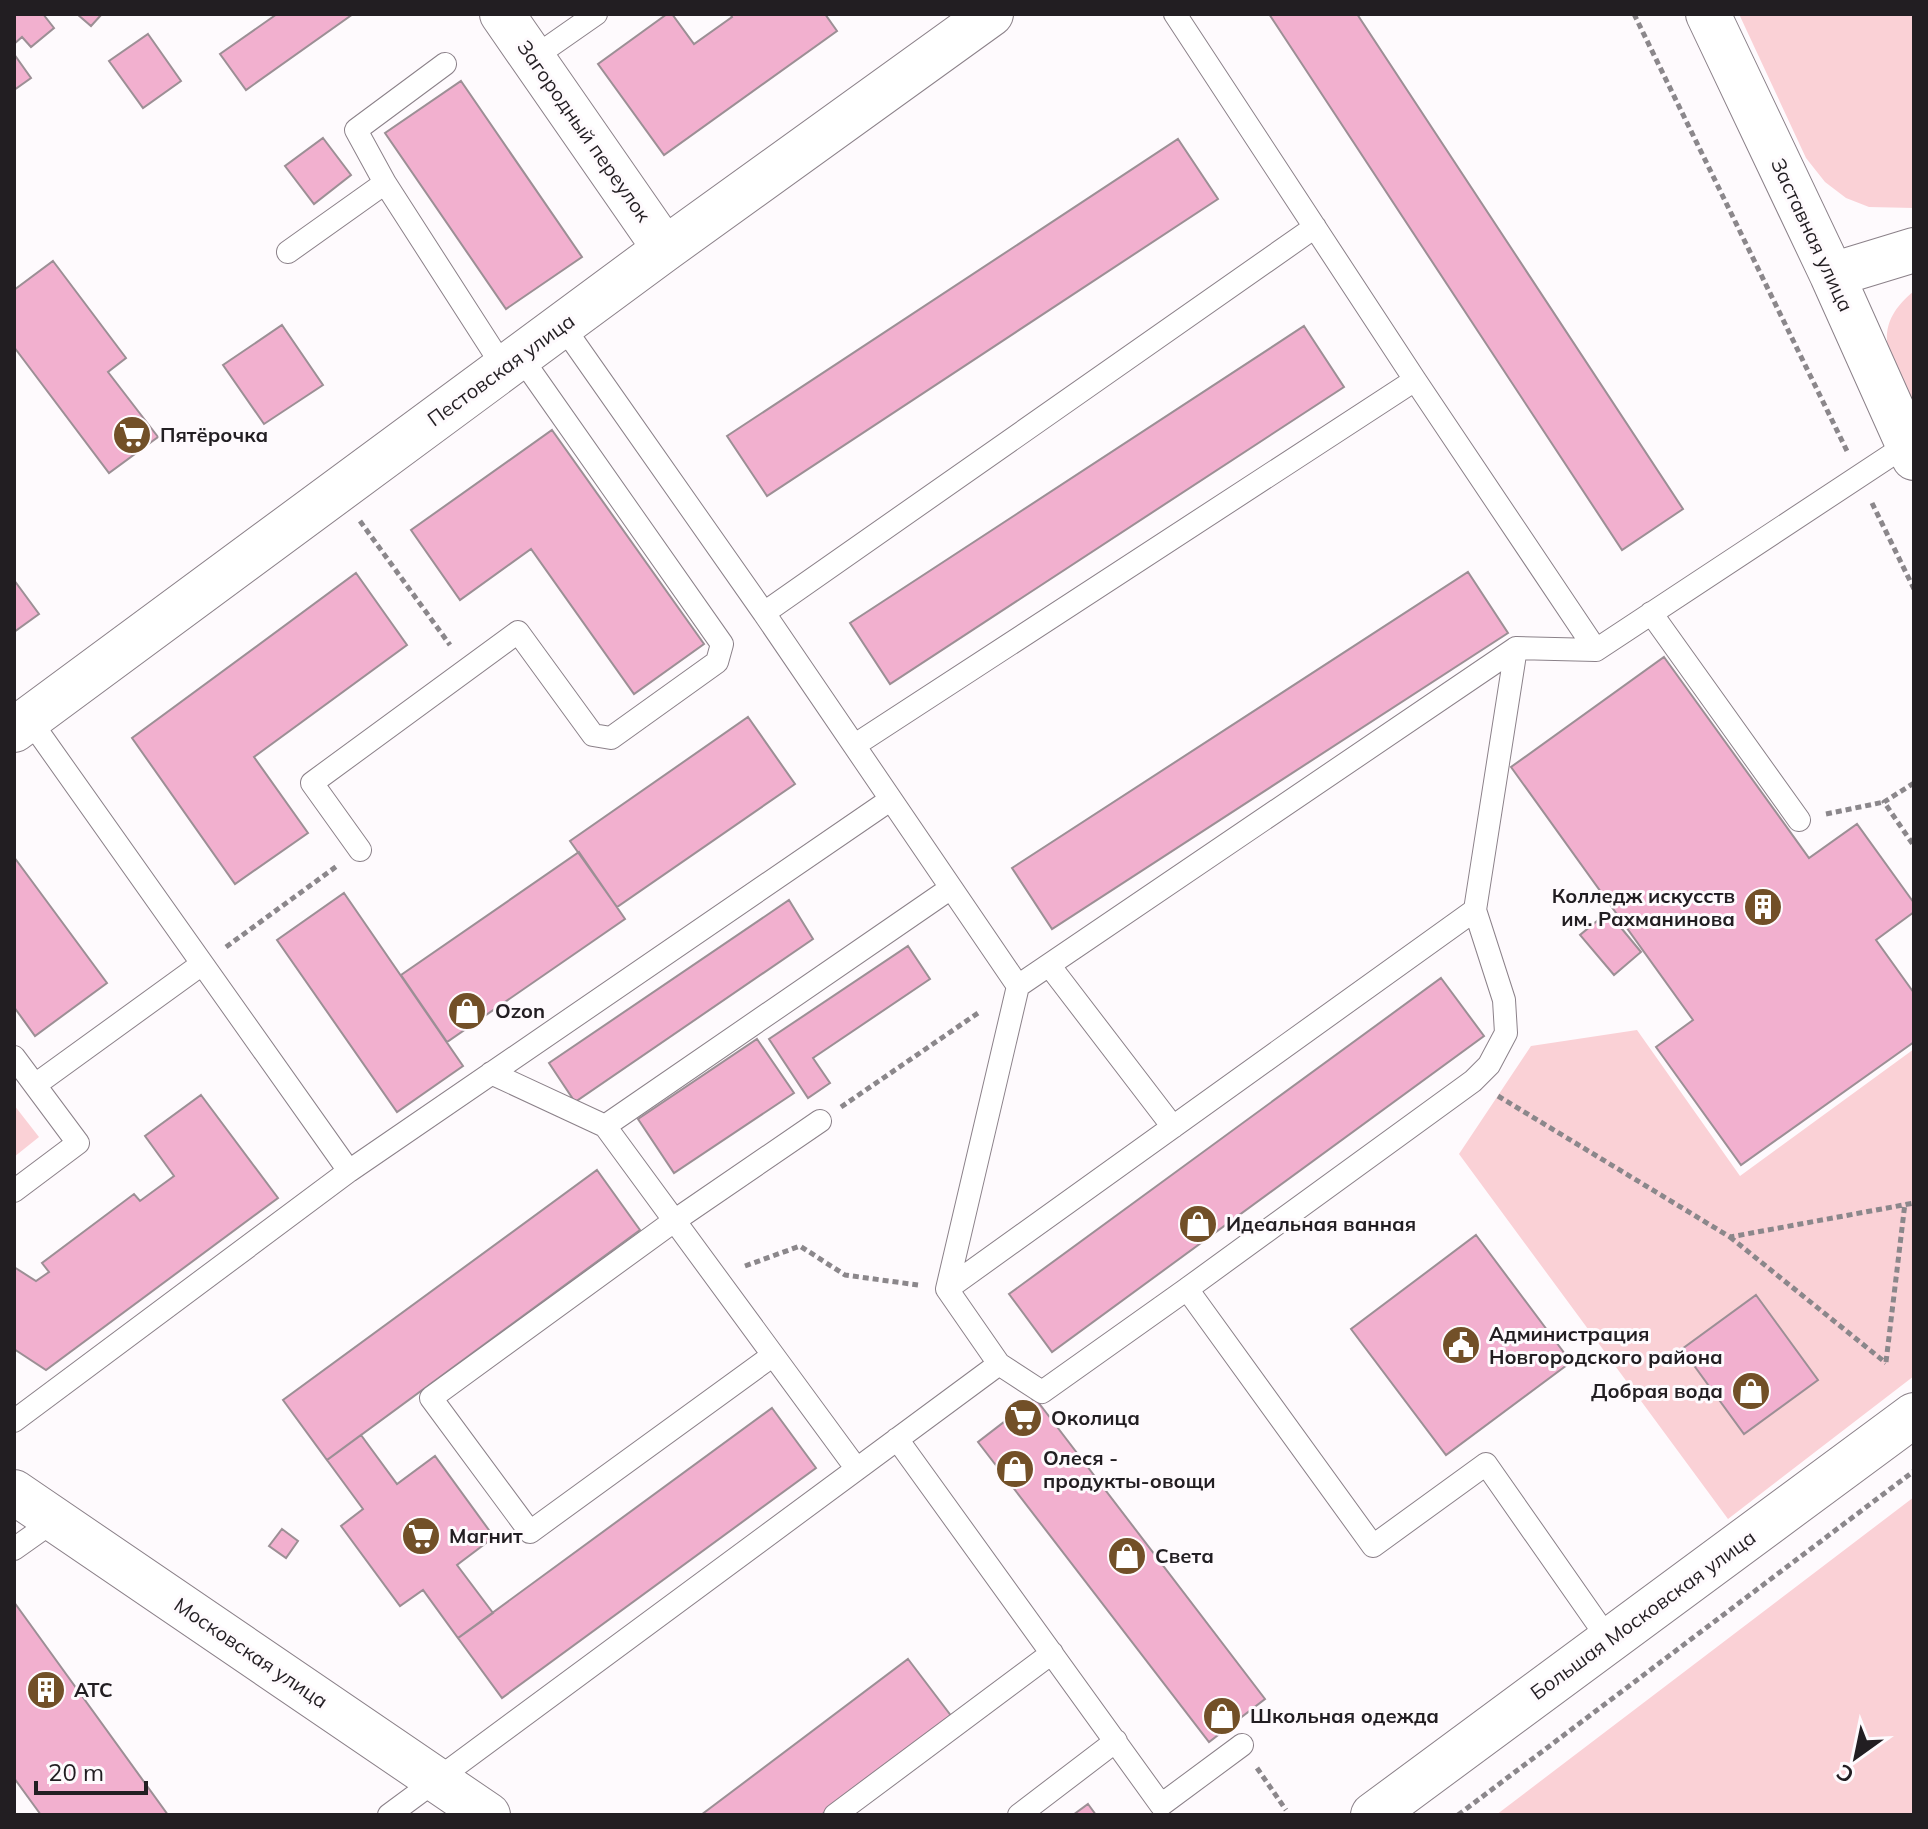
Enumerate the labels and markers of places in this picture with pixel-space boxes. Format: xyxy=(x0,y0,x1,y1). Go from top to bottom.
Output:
supermarket icon: Пятёрочка xyxy=(111,414,153,456)
place label: Пятёрочка xyxy=(160,422,268,447)
place label: Колледж искусств им. Рахманинова xyxy=(1552,883,1735,931)
building icon: Колледж искусств им. Рахманинова xyxy=(1742,886,1784,928)
shop icon: Ozon xyxy=(446,990,488,1032)
place label: Ozon xyxy=(495,998,545,1023)
shop icon: Идеальная ванная xyxy=(1177,1203,1219,1245)
place label: Идеальная ванная xyxy=(1226,1211,1416,1236)
place label: Администрация Новгородского района xyxy=(1489,1321,1723,1369)
public building icon: Администрация Новгородского района xyxy=(1440,1324,1482,1366)
shop icon: Добрая вода xyxy=(1730,1370,1772,1412)
place label: Добрая вода xyxy=(1591,1378,1723,1403)
supermarket icon: Околица xyxy=(1002,1397,1044,1439)
place label: Околица xyxy=(1051,1405,1140,1430)
place label: Олеся - продукты-овощи xyxy=(1043,1445,1216,1493)
shop icon: Олеся - продукты-овощи xyxy=(994,1448,1036,1490)
supermarket icon: Магнит xyxy=(400,1515,442,1557)
place label: Магнит xyxy=(449,1523,523,1548)
shop icon: Света xyxy=(1106,1535,1148,1577)
place label: Света xyxy=(1155,1543,1214,1568)
building icon: АТС xyxy=(25,1669,67,1711)
place label: АТС xyxy=(74,1677,113,1702)
shop icon: Школьная одежда xyxy=(1201,1695,1243,1737)
place label: Школьная одежда xyxy=(1250,1703,1439,1728)

